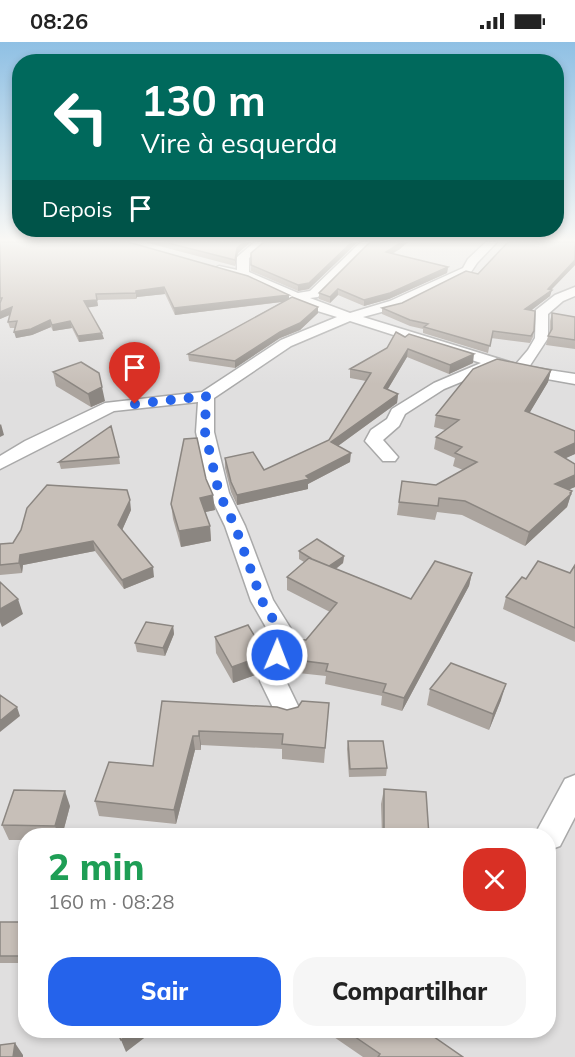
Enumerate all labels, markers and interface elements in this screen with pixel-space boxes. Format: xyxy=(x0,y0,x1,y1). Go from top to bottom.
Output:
text: 08:26 xyxy=(30,7,88,35)
text: 130 m xyxy=(141,74,266,127)
icon: left xyxy=(42,78,120,156)
text: Vire à esquerda xyxy=(141,126,337,160)
icon: arrive xyxy=(124,192,157,225)
text: Depois xyxy=(42,195,112,223)
pin xyxy=(109,342,160,404)
icon: arrive xyxy=(118,351,151,384)
position arrow xyxy=(245,623,309,687)
text: 2 min xyxy=(48,844,144,889)
button: close xyxy=(463,848,526,911)
text: 160 m · 08:28 xyxy=(48,889,174,914)
button: Sair xyxy=(48,957,281,1026)
button: Compartilhar xyxy=(293,957,526,1026)

